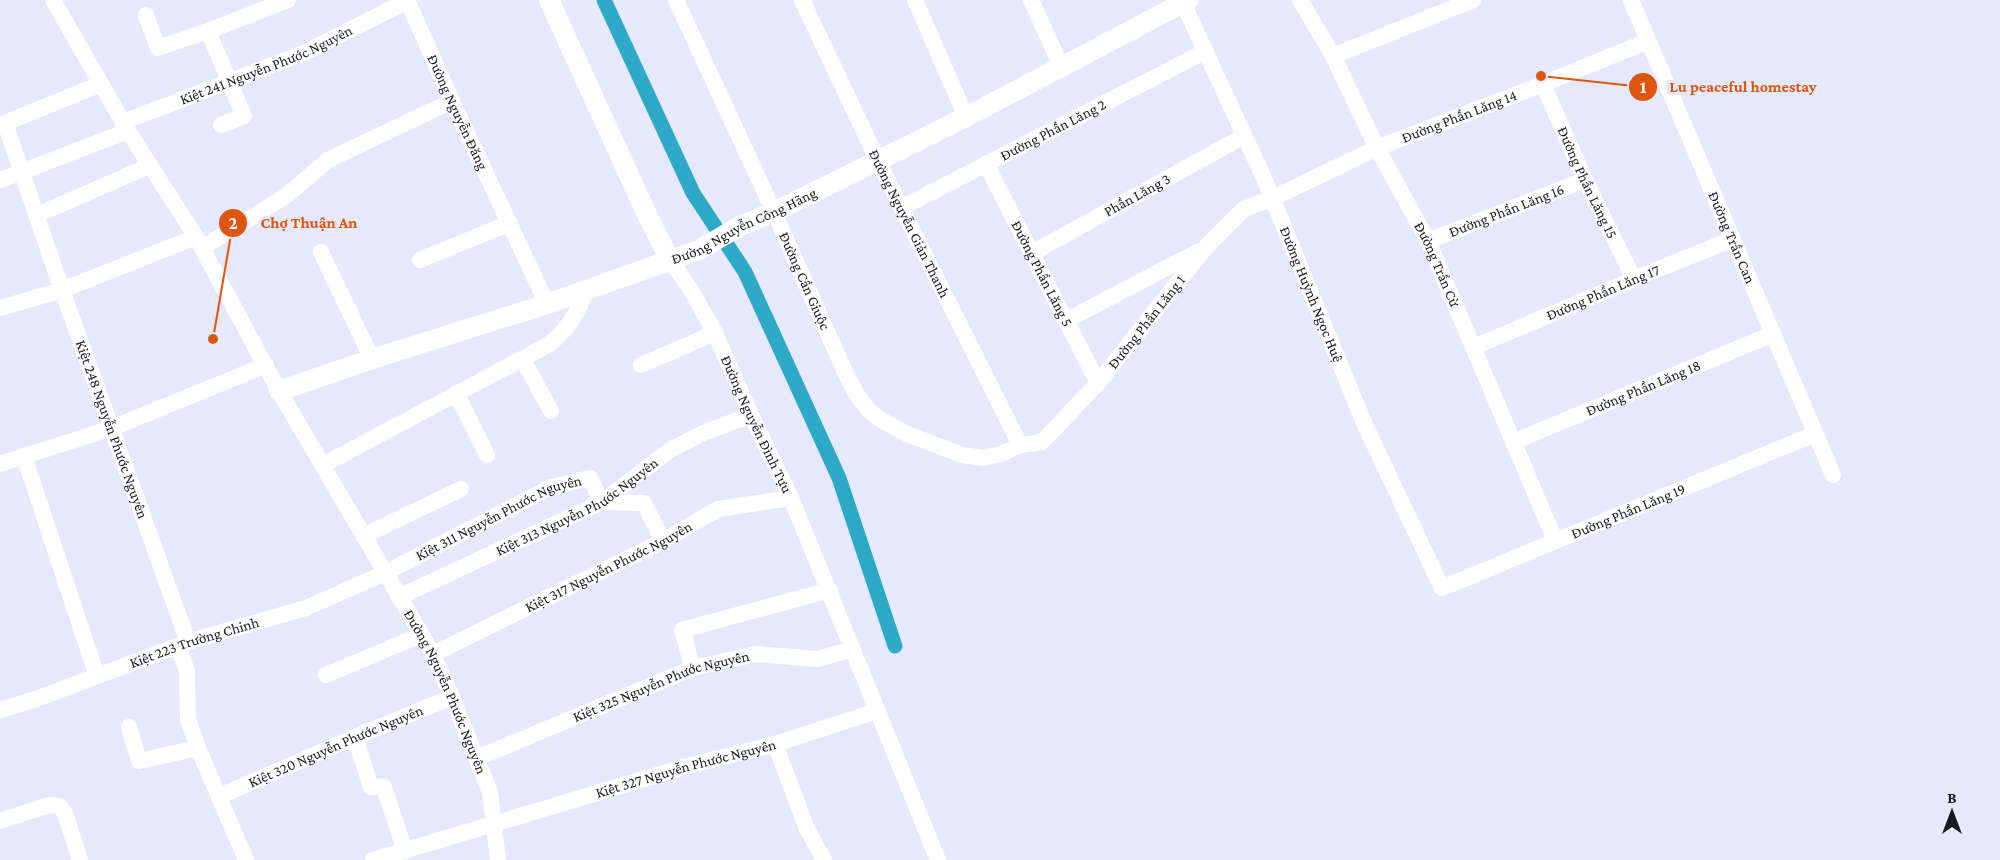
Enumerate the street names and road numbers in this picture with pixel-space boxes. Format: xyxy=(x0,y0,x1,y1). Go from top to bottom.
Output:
street label: Kiệt 241 Nguyễn Phước Nguyên xyxy=(178,22,355,108)
street label: Đường Nguyễn Đăng xyxy=(424,52,491,173)
street label: Đường Phần Lăng 14 xyxy=(1399,87,1519,146)
street label: Đường Phần Lăng 2 xyxy=(997,96,1109,164)
street label: Đường Phần Lăng 15 xyxy=(1555,124,1621,241)
street label: Đường Nguyễn Giản Thanh xyxy=(866,147,953,300)
street label: Phần Lăng 3 xyxy=(1101,170,1173,220)
street label: Đường Phần Lăng 16 xyxy=(1446,181,1566,240)
street label: Đường Nguyễn Công Hãng xyxy=(669,184,819,267)
street label: Đường Trần Can xyxy=(1705,189,1759,286)
street label: Đường Phần Lăng 5 xyxy=(1008,218,1076,329)
street label: Đường Trần Cừ xyxy=(1411,219,1463,310)
street label: Đường Huỳnh Ngọc Huệ xyxy=(1277,224,1346,365)
street label: Đường Cần Giuộc xyxy=(776,230,834,333)
street label: Đường Phần Lăng 17 xyxy=(1544,261,1662,323)
street label: Đường Phần Lăng 1 xyxy=(1105,272,1188,372)
street label: Kiệt 248 Nguyễn Phước Nguyên xyxy=(73,338,151,521)
street label: Đường Nguyễn Đình Tựu xyxy=(718,353,795,495)
street label: Đường Phần Lăng 18 xyxy=(1584,357,1703,419)
street label: Kiệt 313 Nguyễn Phước Nguyên xyxy=(493,454,661,559)
street label: Kiệt 311 Nguyễn Phước Nguyên xyxy=(413,472,583,564)
street label: Đường Phần Lăng 19 xyxy=(1569,480,1688,542)
street label: Kiệt 317 Nguyễn Phước Nguyên xyxy=(523,518,695,615)
street label: Đường Nguyễn Phước Nguyên xyxy=(401,607,490,776)
street label: Kiệt 223 Trường Chinh xyxy=(128,614,261,671)
street label: Kiệt 325 Nguyễn Phước Nguyên xyxy=(571,648,751,725)
street label: Kiệt 320 Nguyễn Phước Nguyên xyxy=(246,702,425,791)
street label: Kiệt 327 Nguyễn Phước Nguyên xyxy=(594,736,778,801)

